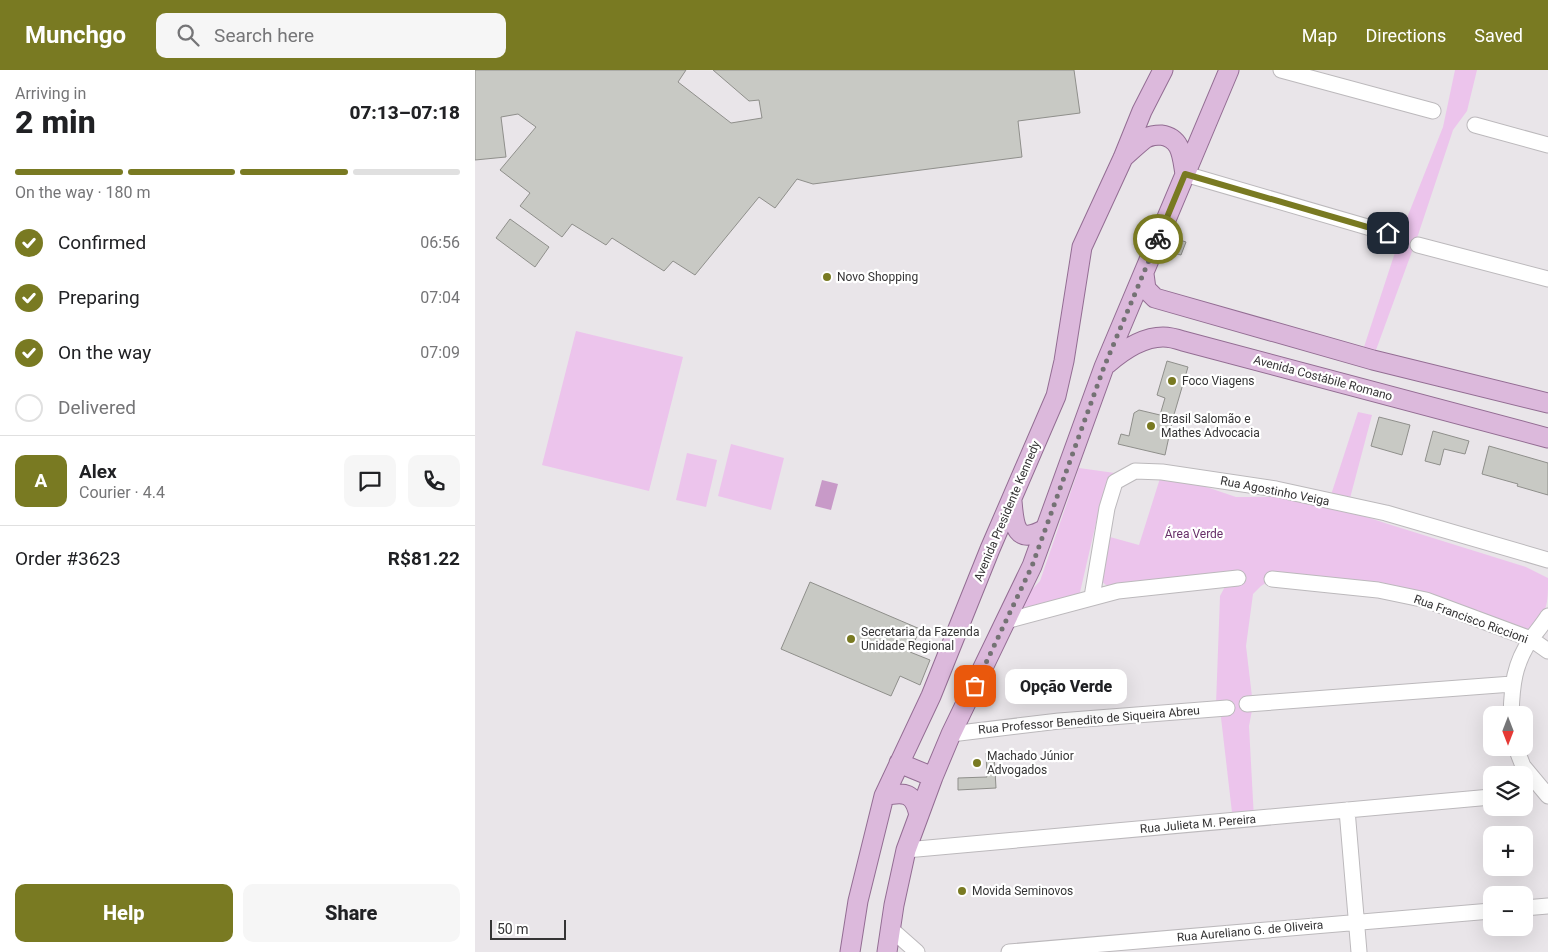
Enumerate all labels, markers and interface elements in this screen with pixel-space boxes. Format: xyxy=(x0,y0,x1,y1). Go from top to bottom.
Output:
search box xyxy=(156,13,506,58)
text: Munchgo xyxy=(25,21,126,49)
icon: search xyxy=(174,21,202,49)
text: Search here xyxy=(214,24,314,47)
text: Map xyxy=(1302,25,1337,46)
text: Directions xyxy=(1365,25,1446,46)
text: Saved xyxy=(1474,25,1523,46)
text: Arriving in xyxy=(15,84,86,103)
text: 07:13–07:18 xyxy=(349,101,460,124)
text: 2 min xyxy=(15,103,96,141)
text: On the way · 180 m xyxy=(15,183,151,202)
pin xyxy=(1367,212,1409,254)
courier xyxy=(1133,214,1183,264)
icon: home xyxy=(1374,219,1402,247)
icon: bike xyxy=(1144,225,1172,253)
icon: check xyxy=(15,229,43,257)
text: Confirmed xyxy=(58,231,146,254)
text: 06:56 xyxy=(420,233,460,252)
place label: Novo Shopping xyxy=(837,270,918,284)
marker: Novo Shopping xyxy=(821,271,833,283)
icon: check xyxy=(15,284,43,312)
text: Preparing xyxy=(58,286,140,309)
text: 07:04 xyxy=(420,288,460,307)
icon: check xyxy=(15,339,43,367)
text: On the way xyxy=(58,341,151,364)
text: 07:09 xyxy=(420,343,460,362)
street label: Avenida Costábile Romano xyxy=(1252,353,1394,403)
place label: Foco Viagens xyxy=(1182,374,1254,388)
marker: Foco Viagens xyxy=(1166,375,1178,387)
text: Delivered xyxy=(58,396,136,419)
place label: Brasil Salomão e Mathes Advocacia xyxy=(1161,412,1260,440)
marker: Brasil Salomão e Mathes Advocacia xyxy=(1145,420,1157,432)
street label: Avenida Presidente Kennedy xyxy=(971,438,1043,583)
button: chat xyxy=(344,455,396,507)
button: phone xyxy=(408,455,460,507)
text: Alex xyxy=(79,460,117,483)
text: A xyxy=(35,469,47,492)
street label: Rua Agostinho Veiga xyxy=(1219,474,1331,508)
text: Courier · 4.4 xyxy=(79,483,165,502)
park label: Área Verde xyxy=(1165,526,1223,541)
text: Order #3623 xyxy=(15,547,121,570)
text: R$81.22 xyxy=(388,547,460,570)
street label: Rua Francisco Riccioni xyxy=(1412,592,1530,646)
place label: Secretaria da Fazenda Unidade Regional xyxy=(861,625,979,653)
marker: Secretaria da Fazenda Unidade Regional xyxy=(845,633,857,645)
pin xyxy=(954,665,996,707)
callout: Opção Verde xyxy=(1005,668,1127,704)
icon: bag xyxy=(961,672,989,700)
text: Opção Verde xyxy=(1020,677,1112,696)
street label: Rua Professor Benedito de Siqueira Abreu xyxy=(978,703,1200,737)
north arrow xyxy=(1483,706,1533,756)
map controls xyxy=(1483,706,1533,936)
place label: Machado Júnior Advogados xyxy=(987,749,1074,777)
marker: Machado Júnior Advogados xyxy=(971,757,983,769)
button: layers xyxy=(1483,766,1533,816)
street label: Rua Julieta M. Pereira xyxy=(1139,812,1257,836)
button: + xyxy=(1483,826,1533,876)
button: Help xyxy=(15,884,233,942)
button: Share xyxy=(243,884,460,942)
place label: Movida Seminovos xyxy=(972,884,1073,898)
marker: Movida Seminovos xyxy=(956,885,968,897)
button: − xyxy=(1483,886,1533,936)
scale bar xyxy=(490,917,566,940)
street label: Rua Aureliano G. de Oliveira xyxy=(1176,918,1324,944)
text: 50 m xyxy=(497,921,529,937)

